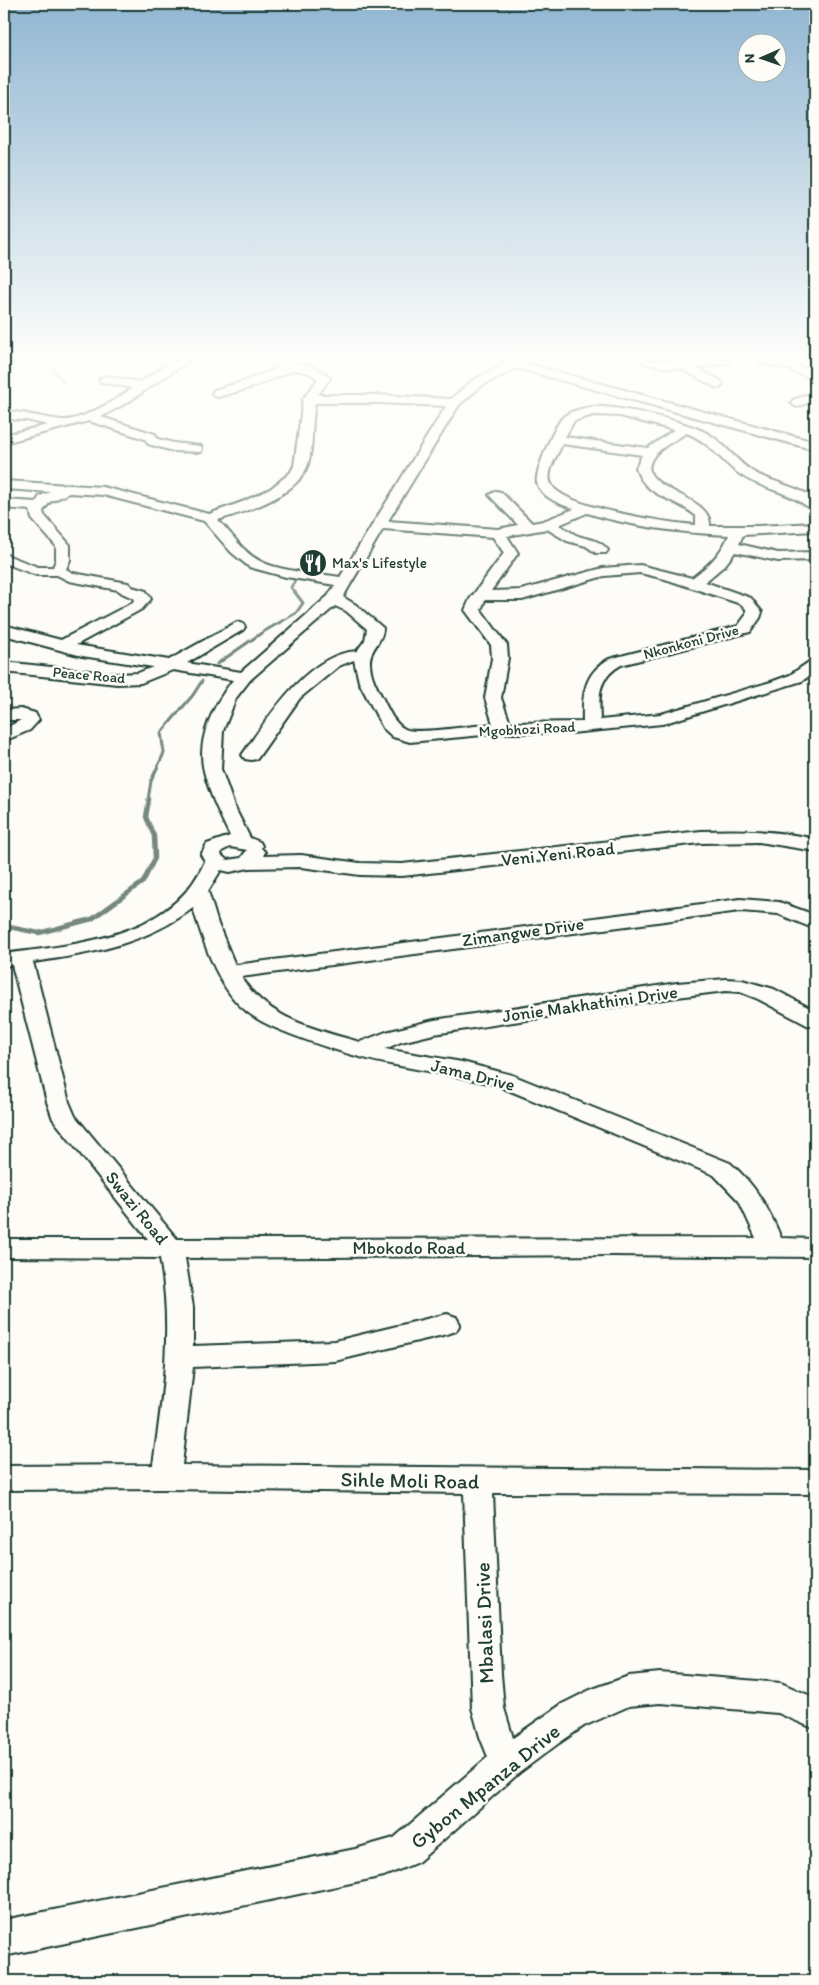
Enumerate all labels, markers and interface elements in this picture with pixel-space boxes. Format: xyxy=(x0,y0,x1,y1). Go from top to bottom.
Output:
north arrow xyxy=(736,32,786,82)
text: N xyxy=(741,53,758,63)
restaurant icon: Max's Lifestyle xyxy=(298,548,328,578)
place label: Max's Lifestyle xyxy=(332,554,427,572)
street label: Nkonkoni Drive xyxy=(641,621,741,663)
street label: Peace Road xyxy=(52,663,126,687)
street label: Mgobhozi Road xyxy=(478,717,576,741)
street label: Veni Yeni Road xyxy=(500,837,616,871)
street label: Zimangwe Drive xyxy=(461,913,585,951)
street label: Jonie Makhathini Drive xyxy=(501,981,679,1027)
street label: Jama Drive xyxy=(429,1054,517,1096)
street label: Swazi Road xyxy=(101,1167,173,1249)
street label: Mbokodo Road xyxy=(353,1237,465,1259)
street label: Sihle Moli Road xyxy=(340,1466,480,1494)
street label: Mbalasi Drive xyxy=(469,1562,499,1684)
street label: Gybon Mpanza Drive xyxy=(405,1718,565,1854)

